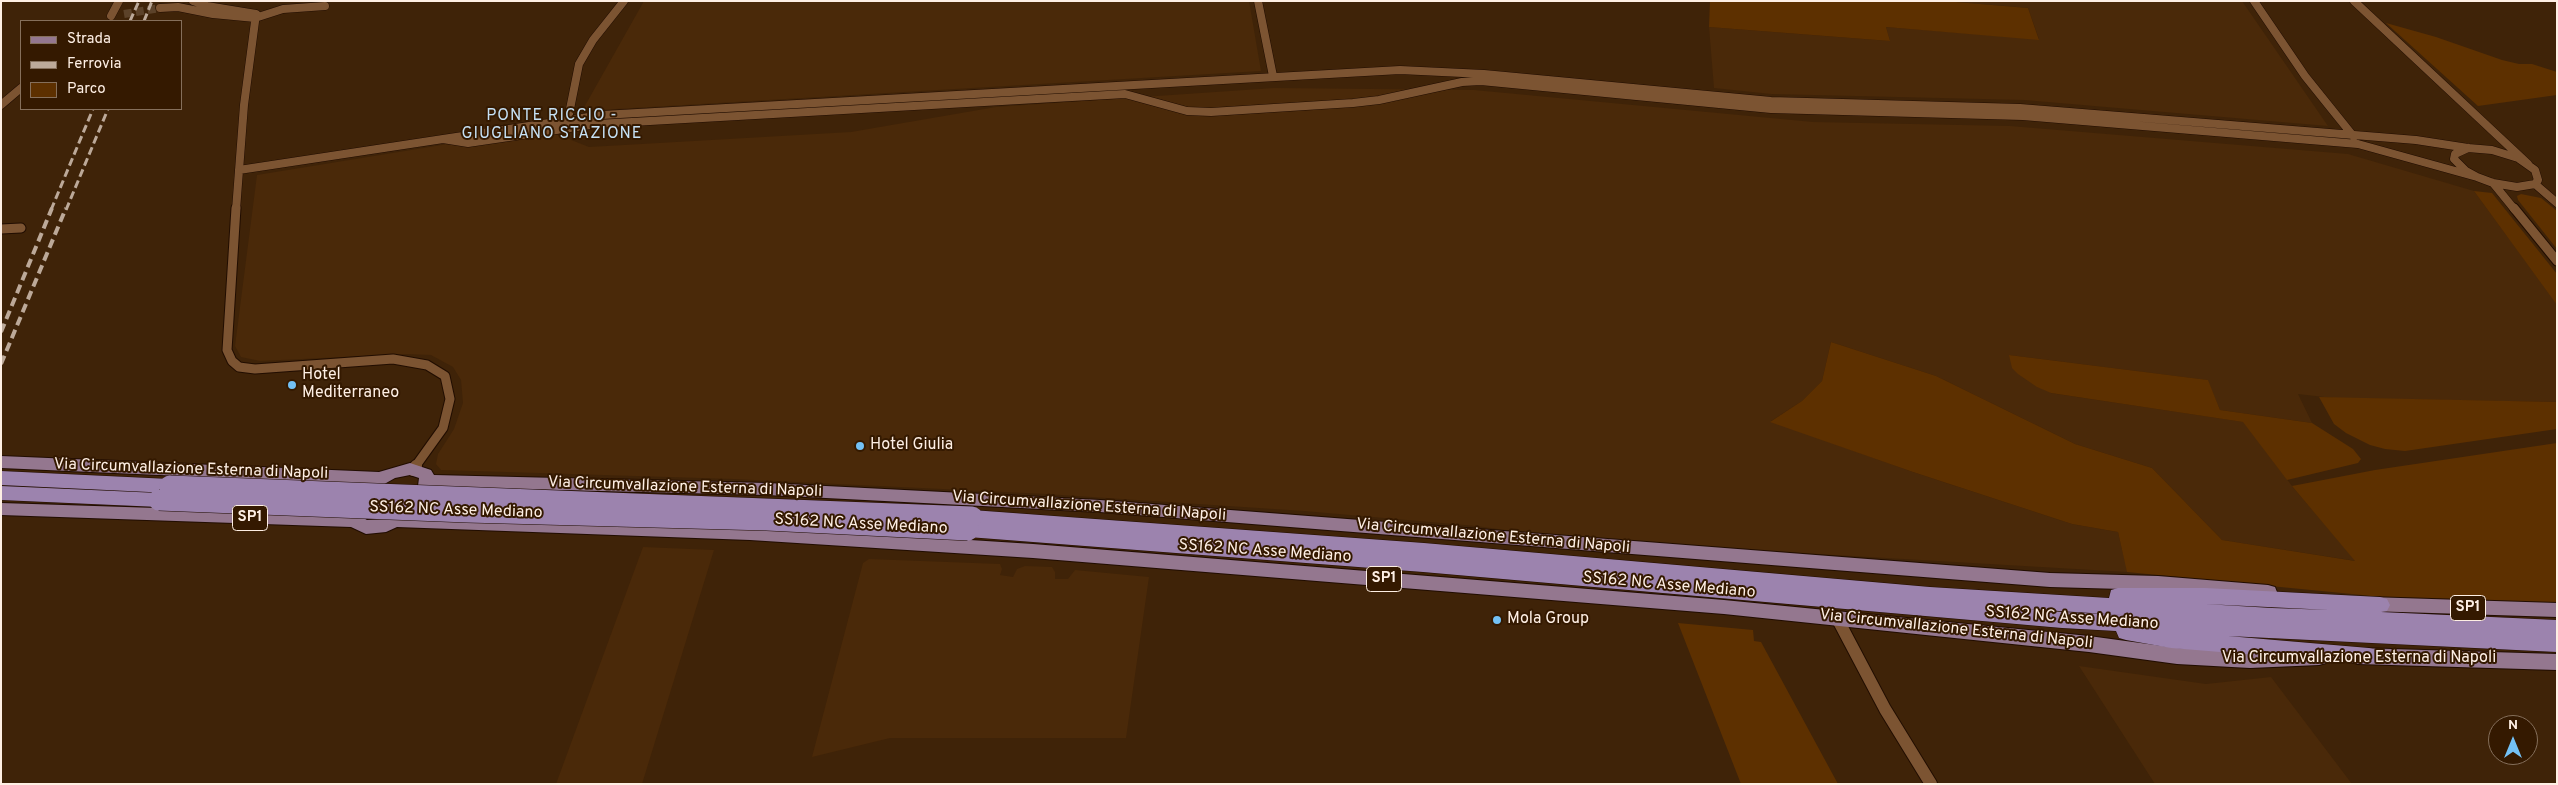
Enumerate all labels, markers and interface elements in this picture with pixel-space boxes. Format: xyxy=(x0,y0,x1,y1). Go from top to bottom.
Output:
legend xyxy=(20,20,182,110)
text: Strada xyxy=(67,30,111,49)
text: Ferrovia xyxy=(67,55,121,74)
text: Parco xyxy=(67,80,106,99)
district label: PONTE RICCIO - GIUGLIANO STAZIONE xyxy=(459,107,645,145)
place label: Hotel Mediterraneo xyxy=(302,366,399,404)
marker: Hotel Mediterraneo xyxy=(286,379,298,391)
place label: Hotel Giulia xyxy=(870,436,953,456)
marker: Hotel Giulia xyxy=(854,440,866,452)
street label: Via Circumvallazione Esterna di Napoli xyxy=(53,456,329,484)
street label: Via Circumvallazione Esterna di Napoli xyxy=(547,474,823,502)
street label: Via Circumvallazione Esterna di Napoli xyxy=(951,488,1227,526)
street label: SS162 NC Asse Mediano xyxy=(369,498,543,524)
road number: SP1 xyxy=(232,506,268,530)
street label: SS162 NC Asse Mediano xyxy=(774,511,948,539)
street label: Via Circumvallazione Esterna di Napoli xyxy=(1355,515,1631,559)
street label: SS162 NC Asse Mediano xyxy=(1178,536,1352,568)
road number: SP1 xyxy=(1366,566,1402,592)
street label: SS162 NC Asse Mediano xyxy=(1582,569,1756,603)
road number: SP1 xyxy=(2450,596,2486,620)
street label: SS162 NC Asse Mediano xyxy=(1985,603,2159,635)
street label: Via Circumvallazione Esterna di Napoli xyxy=(1818,606,2094,654)
place label: Mola Group xyxy=(1507,610,1589,630)
marker: Mola Group xyxy=(1491,614,1503,626)
street label: Via Circumvallazione Esterna di Napoli xyxy=(2222,649,2496,669)
north arrow xyxy=(2488,715,2538,765)
text: N xyxy=(2508,717,2518,734)

